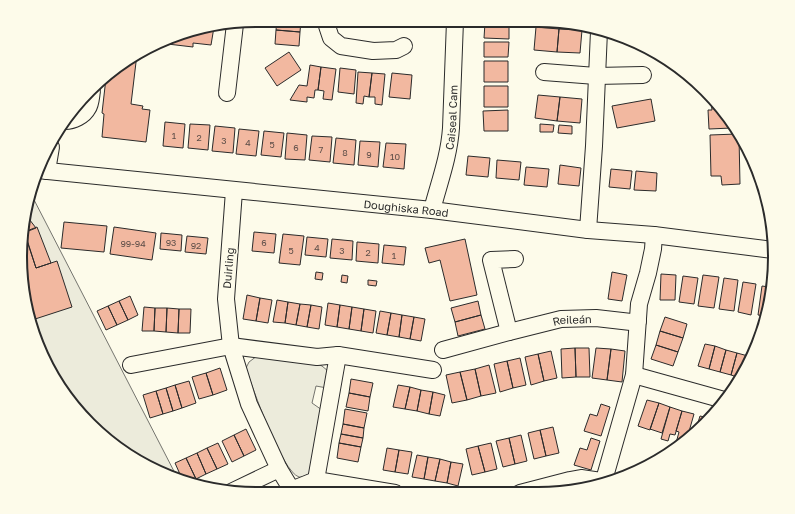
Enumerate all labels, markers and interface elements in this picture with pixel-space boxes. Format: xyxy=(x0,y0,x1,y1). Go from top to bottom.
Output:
street label: Caiseal Cam xyxy=(442,85,459,151)
house number: 1 xyxy=(172,130,177,141)
house number: 2 xyxy=(196,132,202,143)
house number: 3 xyxy=(221,135,227,146)
house number: 4 xyxy=(245,137,251,148)
house number: 5 xyxy=(269,139,275,150)
house number: 6 xyxy=(293,142,299,153)
house number: 7 xyxy=(319,144,324,155)
house number: 8 xyxy=(342,147,348,158)
house number: 9 xyxy=(366,149,372,160)
house number: 10 xyxy=(390,151,400,162)
street label: Doughiska Road xyxy=(363,197,449,219)
house number: 93 xyxy=(166,237,176,248)
house number: 6 xyxy=(261,237,267,248)
house number: 99-94 xyxy=(120,238,146,249)
house number: 92 xyxy=(191,240,201,251)
house number: 4 xyxy=(314,242,320,253)
house number: 5 xyxy=(288,245,294,256)
house number: 3 xyxy=(339,245,345,256)
street label: Duirling xyxy=(220,247,236,289)
house number: 2 xyxy=(365,247,371,258)
house number: 1 xyxy=(392,250,397,261)
street label: Reileán xyxy=(551,312,592,327)

